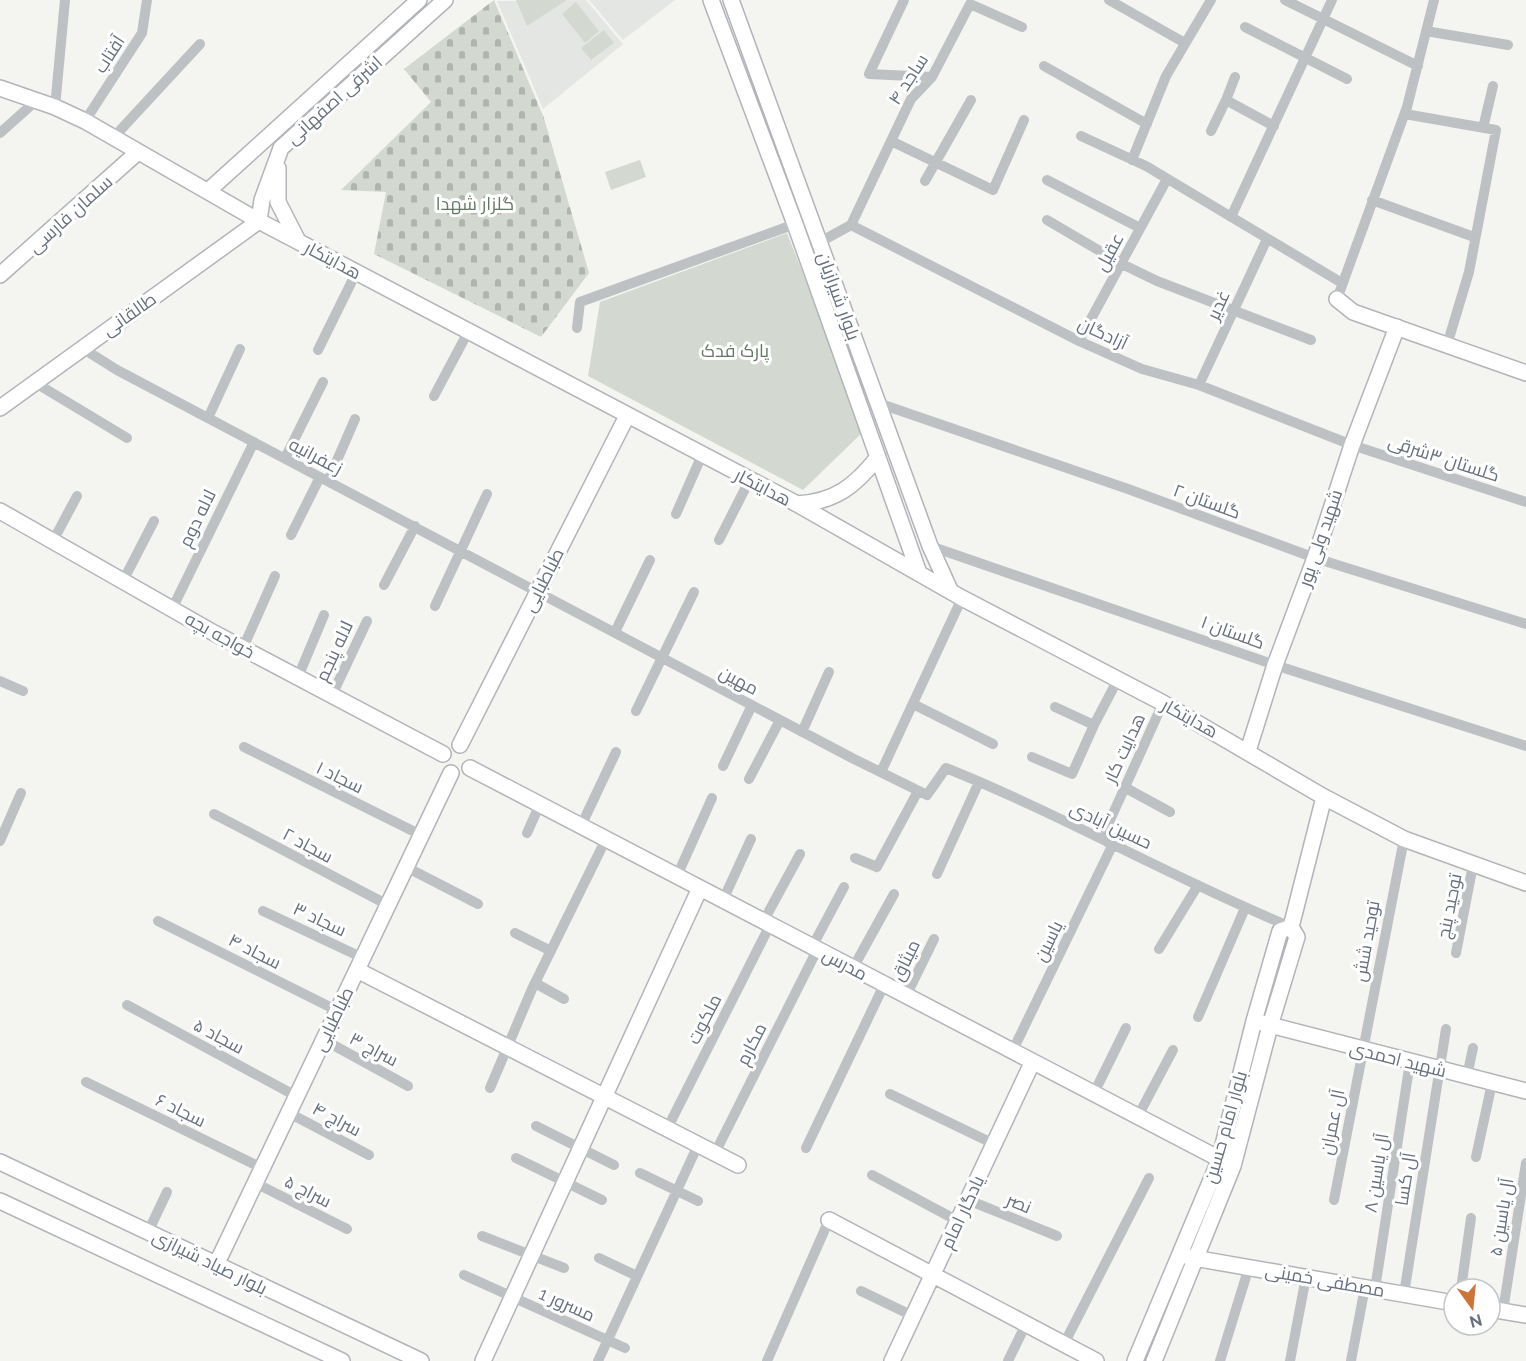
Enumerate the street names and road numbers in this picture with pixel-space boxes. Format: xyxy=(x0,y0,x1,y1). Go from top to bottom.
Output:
street label: آفتاب xyxy=(89,31,129,77)
street label: ساجد ۴ xyxy=(884,50,932,108)
street label: اشرفی اصفهانی xyxy=(282,51,387,149)
street label: سلمان فارسی xyxy=(24,171,117,258)
street label: عقیل xyxy=(1090,229,1129,275)
street label: هدایتکار xyxy=(300,236,365,284)
street label: بلوار شیرازیان xyxy=(812,249,865,343)
street label: غدیر xyxy=(1202,287,1235,325)
street label: طالقانی xyxy=(98,288,161,341)
street label: آزادگان xyxy=(1074,312,1131,355)
street label: گلستان ۳شرقی xyxy=(1385,430,1502,487)
street label: زعفرانیه xyxy=(285,433,346,480)
street label: هدایتکار xyxy=(730,463,795,511)
street label: گلستان ۲ xyxy=(1170,479,1243,524)
street label: لاله دوم xyxy=(174,486,222,551)
street label: شهید ولی پور xyxy=(1293,487,1348,591)
street label: طباطبایی xyxy=(518,545,569,616)
street label: خواجه بچه xyxy=(181,607,258,664)
street label: گلستان ۱ xyxy=(1198,611,1268,654)
street label: لاله پنجم xyxy=(311,617,359,685)
street label: مهین xyxy=(715,661,762,700)
street label: هدایتکار xyxy=(1157,694,1222,743)
street label: هدایت کار xyxy=(1098,710,1150,787)
street label: سجاد ۱ xyxy=(313,757,367,797)
street label: حسین آبادی xyxy=(1066,797,1155,854)
street label: سجاد ۲ xyxy=(279,823,337,867)
street label: توحید پنج xyxy=(1432,871,1468,941)
street label: سجاد ۳ xyxy=(290,898,350,940)
street label: توحید شش xyxy=(1349,899,1384,983)
street label: یاسین xyxy=(1029,917,1068,965)
street label: سجاد ۴ xyxy=(225,929,285,973)
street label: میثاق xyxy=(886,936,926,985)
street label: مدرس xyxy=(819,944,871,985)
street label: طباطبایی xyxy=(309,984,358,1055)
street label: ملکوت xyxy=(682,990,726,1048)
street label: سجاد ۵ xyxy=(190,1014,248,1058)
street label: مکارم xyxy=(731,1019,772,1070)
street label: سراج ۳ xyxy=(345,1028,402,1072)
street label: شهید احمدی xyxy=(1347,1037,1449,1082)
street label: بلوار امام حسین xyxy=(1199,1068,1253,1186)
street label: آل عمران xyxy=(1315,1087,1350,1157)
street label: سجاد ۶ xyxy=(153,1089,209,1131)
street label: سراج ۴ xyxy=(308,1098,365,1142)
street label: آل یاسین ۸ xyxy=(1359,1132,1394,1214)
street label: آل کسا xyxy=(1390,1151,1421,1207)
street label: سراج ۵ xyxy=(280,1170,335,1213)
street label: یادگار امام xyxy=(936,1172,990,1253)
street label: آل یاسین ۵ xyxy=(1484,1176,1519,1258)
street label: نصر xyxy=(1002,1188,1035,1218)
street label: بلوار صیاد شیرازی xyxy=(149,1225,271,1300)
street label: مصطفی خمینی xyxy=(1263,1259,1386,1302)
street label: مسرور 1 xyxy=(535,1282,598,1327)

